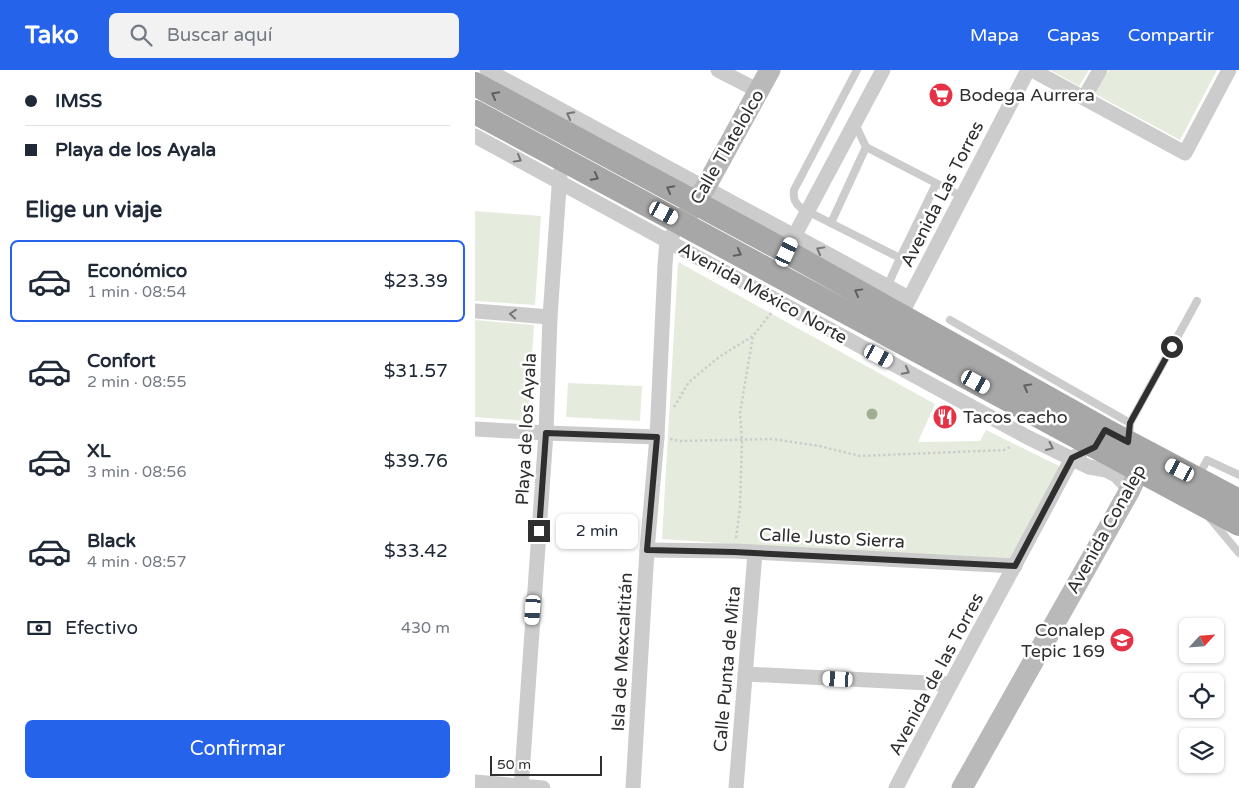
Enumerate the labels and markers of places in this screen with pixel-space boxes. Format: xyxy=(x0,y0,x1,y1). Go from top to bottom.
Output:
supermarket icon: Bodega Aurrera xyxy=(928,82,954,108)
place label: Bodega Aurrera xyxy=(959,84,1095,106)
restaurant icon: Tacos cacho xyxy=(932,404,958,430)
place label: Tacos cacho xyxy=(963,406,1068,428)
place label: Conalep Tepic 169 xyxy=(1021,619,1105,662)
school or university icon: Conalep Tepic 169 xyxy=(1109,627,1135,653)

